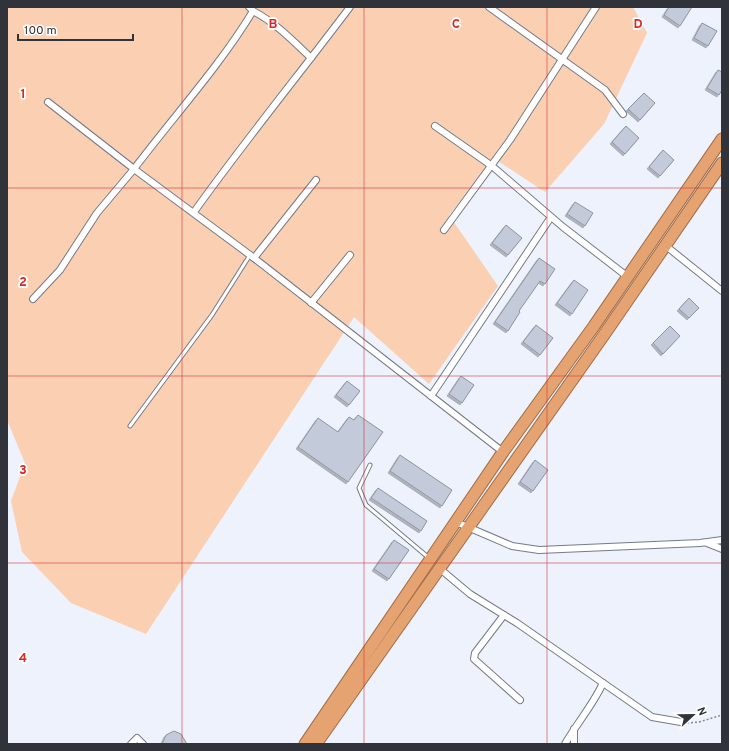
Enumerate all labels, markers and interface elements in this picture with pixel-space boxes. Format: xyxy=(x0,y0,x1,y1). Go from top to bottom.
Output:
scale bar xyxy=(18,16,133,42)
text: B xyxy=(269,17,278,33)
text: C xyxy=(452,17,460,33)
text: D xyxy=(633,17,643,33)
text: 100 m xyxy=(24,23,57,39)
text: 1 xyxy=(20,87,26,103)
text: 2 xyxy=(19,275,27,291)
text: 3 xyxy=(19,463,27,479)
text: 4 xyxy=(19,651,27,667)
north arrow xyxy=(673,695,713,735)
text: N xyxy=(693,705,709,718)

